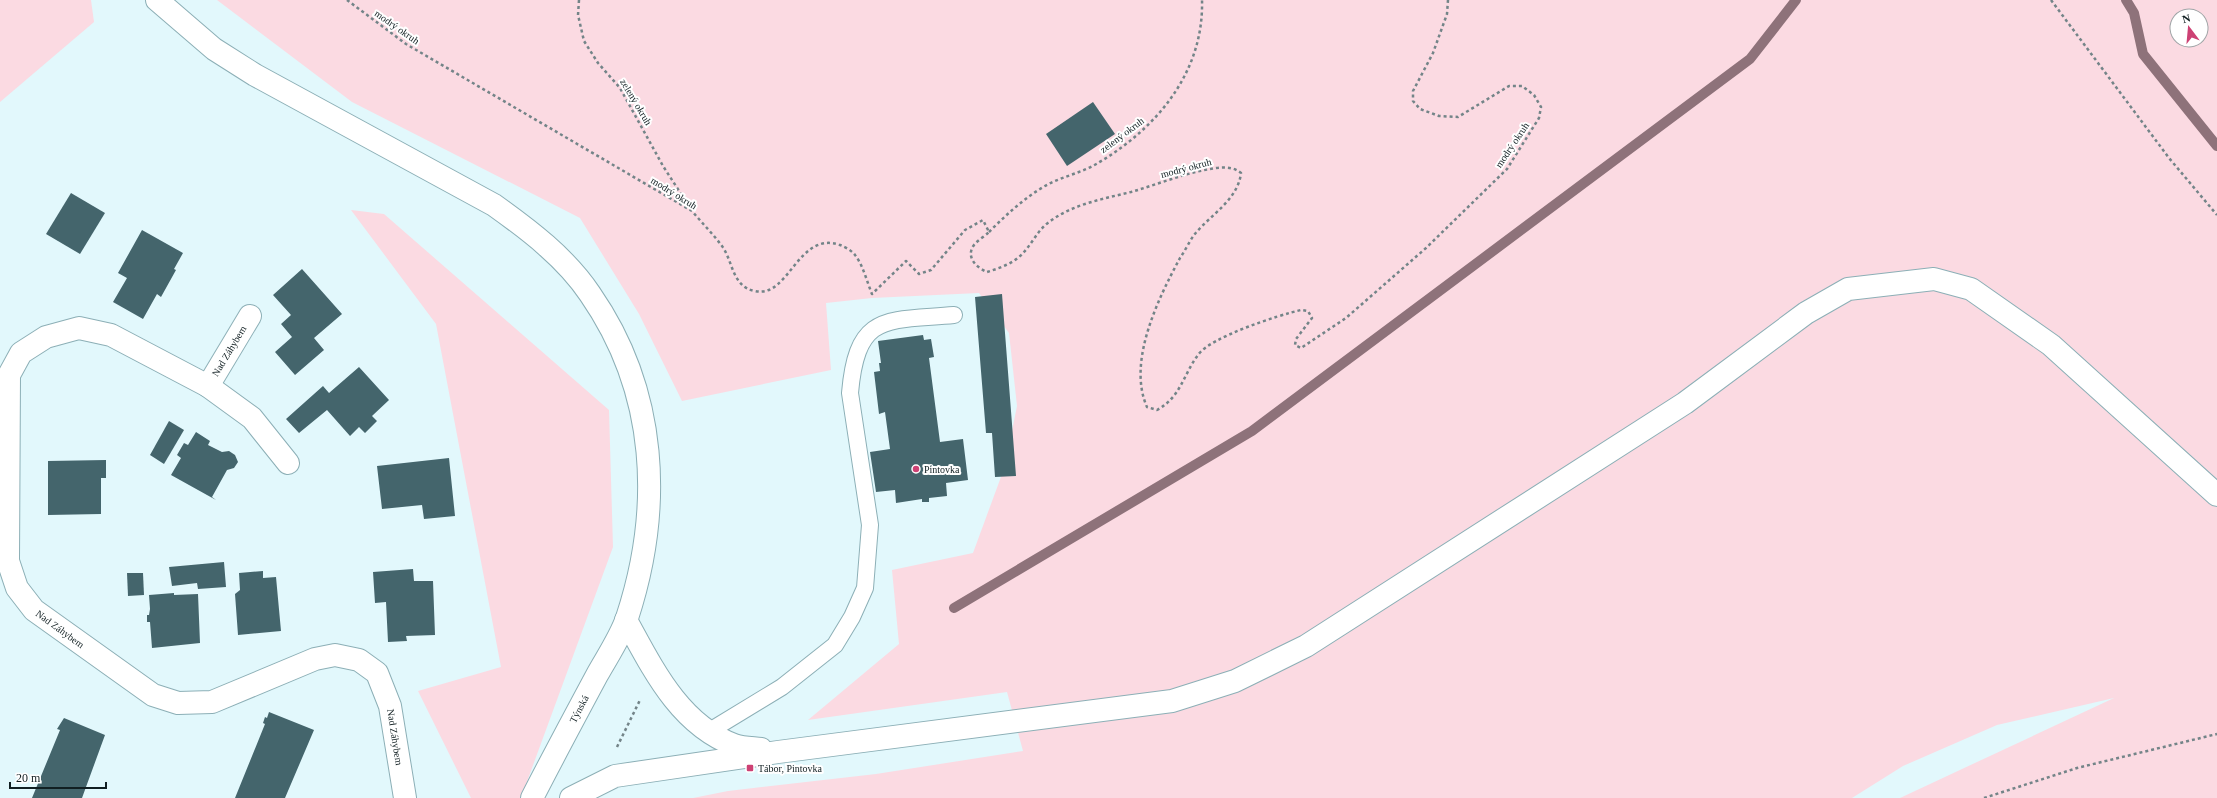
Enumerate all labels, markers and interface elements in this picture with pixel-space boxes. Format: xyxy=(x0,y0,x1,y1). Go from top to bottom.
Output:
street label: modrý okruh xyxy=(373,8,421,46)
north arrow xyxy=(2169,8,2209,48)
text: N xyxy=(2181,12,2192,25)
street label: zelený okruh xyxy=(618,77,654,127)
street label: zelený okruh xyxy=(1098,115,1146,155)
street label: modrý okruh xyxy=(1493,120,1531,170)
street label: modrý okruh xyxy=(1159,156,1213,180)
street label: modrý okruh xyxy=(649,175,699,211)
street label: Nad Záhybem xyxy=(210,324,248,378)
marker: Pintovka xyxy=(911,464,921,474)
place label: Pintovka xyxy=(924,464,960,475)
street label: Nad Záhybem xyxy=(34,608,86,650)
street label: Týnská xyxy=(567,693,591,725)
street label: Nad Záhybem xyxy=(385,708,405,766)
marker: Tábor, Pintovka xyxy=(745,763,755,773)
place label: Tábor, Pintovka xyxy=(758,763,823,774)
scale bar xyxy=(10,764,106,790)
text: 20 m xyxy=(16,771,41,785)

